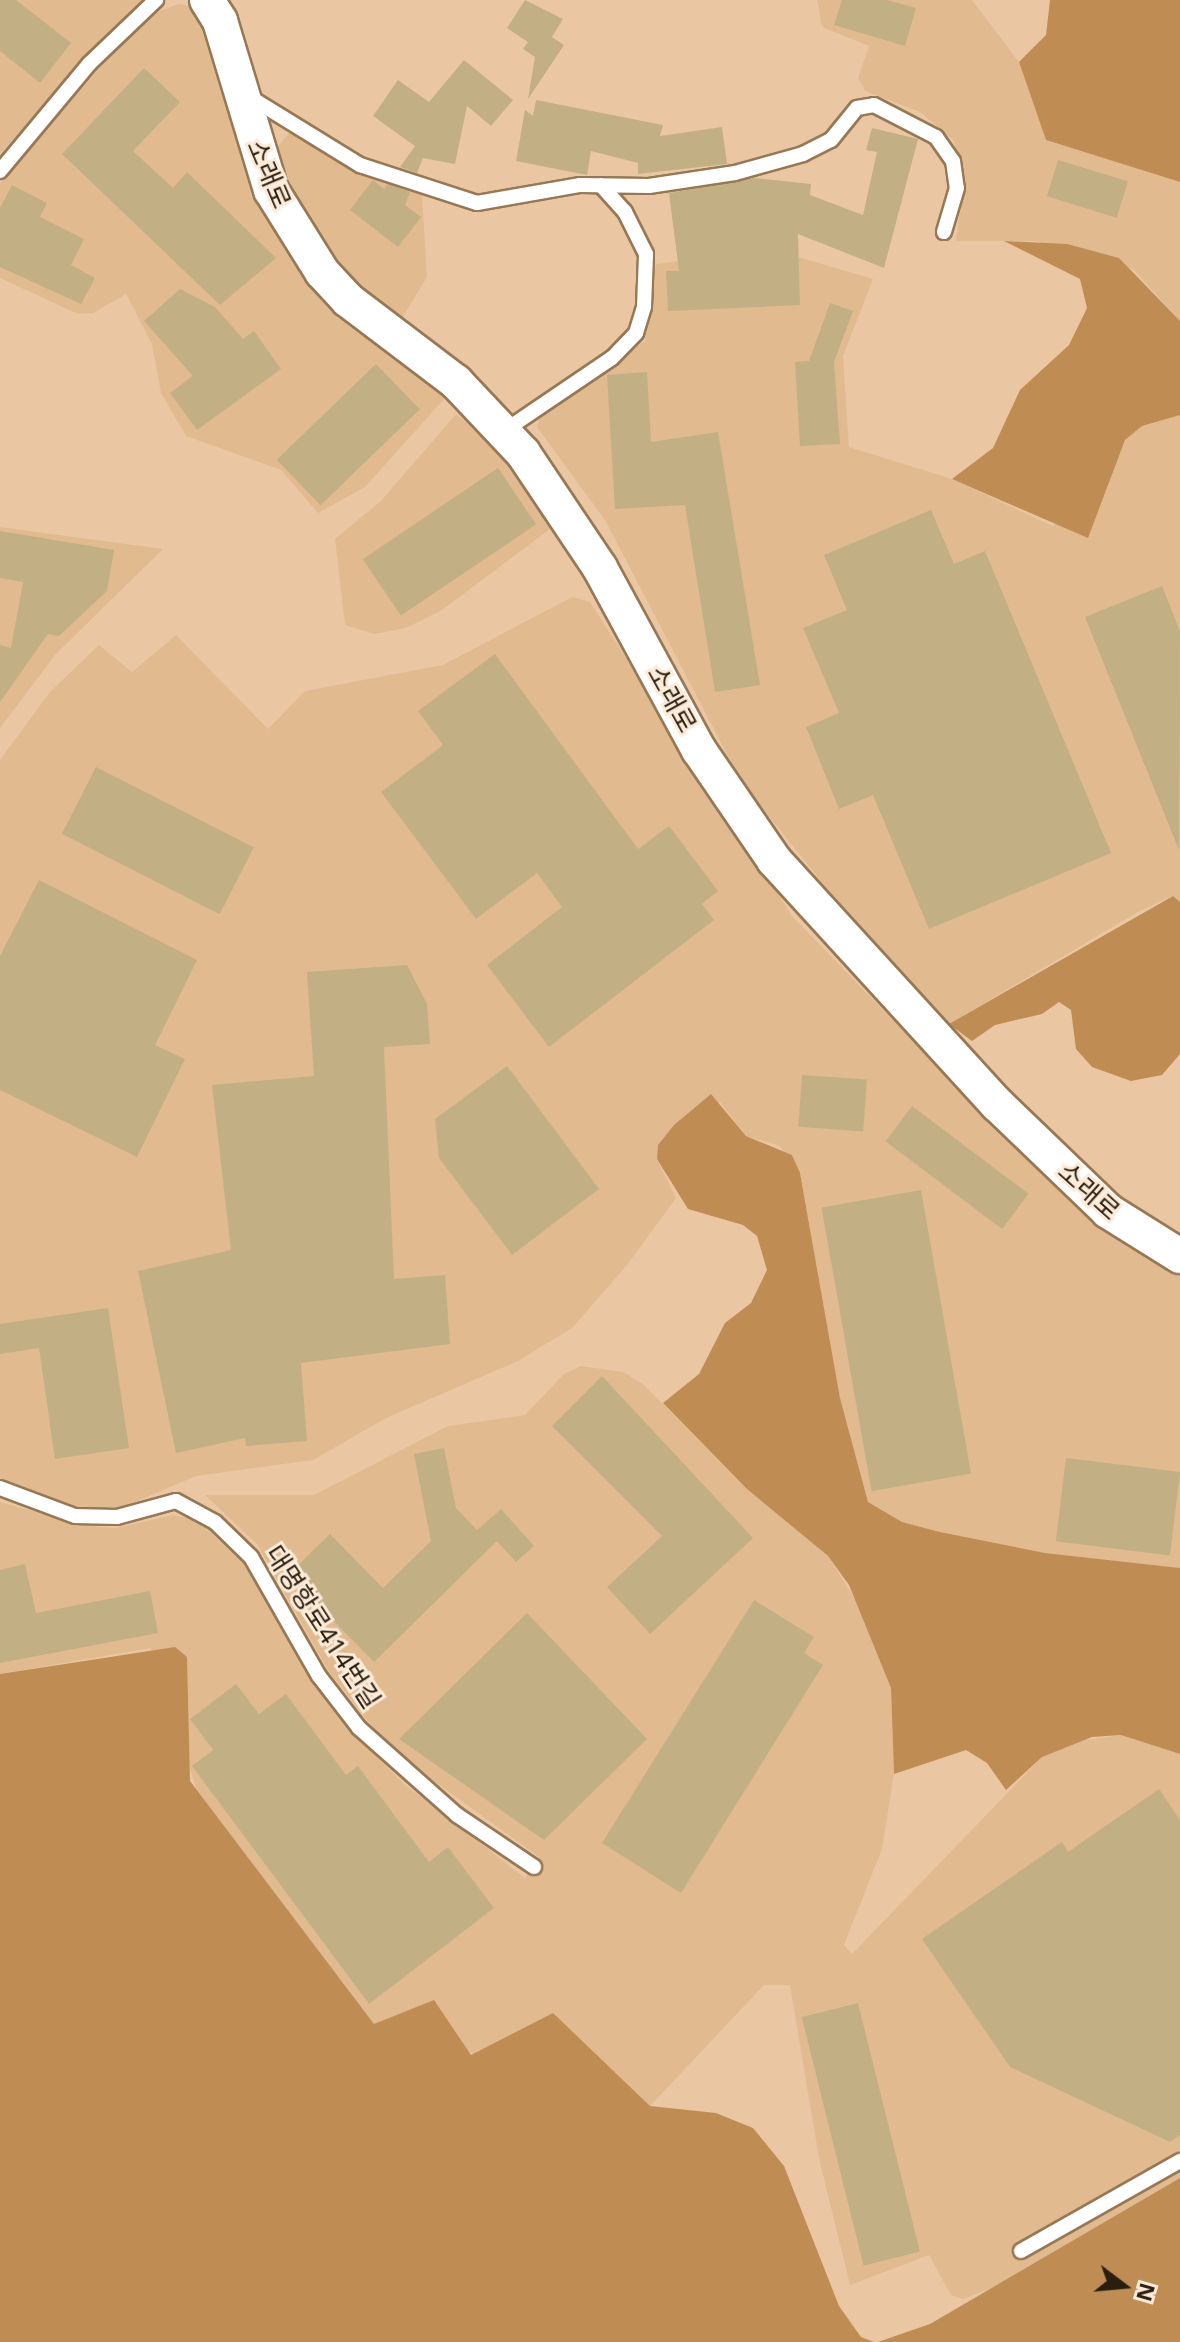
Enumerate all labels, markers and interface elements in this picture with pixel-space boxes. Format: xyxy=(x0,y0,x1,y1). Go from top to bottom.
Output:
street label: 소래로 xyxy=(241,135,297,213)
street label: 소래로 xyxy=(641,660,703,738)
street label: 소래로 xyxy=(1052,1155,1126,1227)
street label: 대명항로414번길 xyxy=(259,1540,387,1714)
north arrow xyxy=(1084,2246,1164,2326)
text: N xyxy=(1130,2280,1164,2305)

